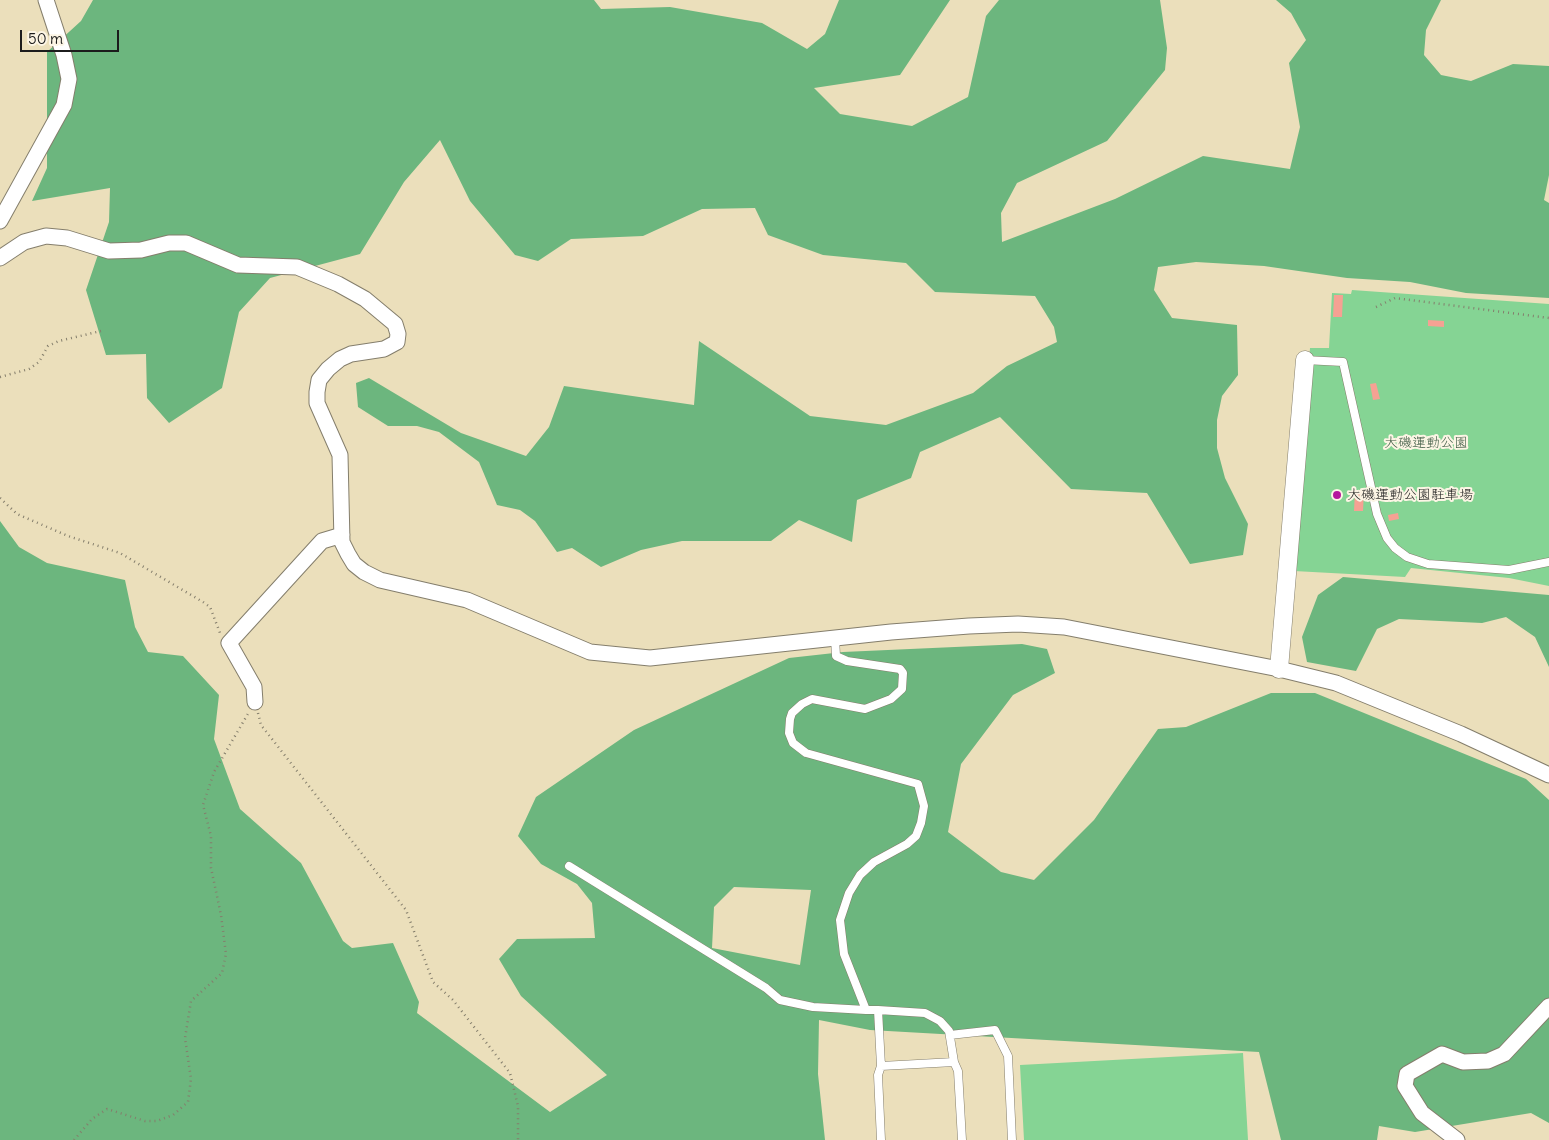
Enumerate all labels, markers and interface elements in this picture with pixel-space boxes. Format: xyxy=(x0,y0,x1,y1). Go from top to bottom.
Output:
scale bar xyxy=(22,20,121,52)
text: 50 m xyxy=(28,29,63,48)
park label: 大磯運動公園 xyxy=(1384,435,1468,451)
place label: 大磯運動公園駐車場 xyxy=(1347,487,1473,503)
marker: 大磯運動公園駐車場 xyxy=(1331,489,1343,501)

